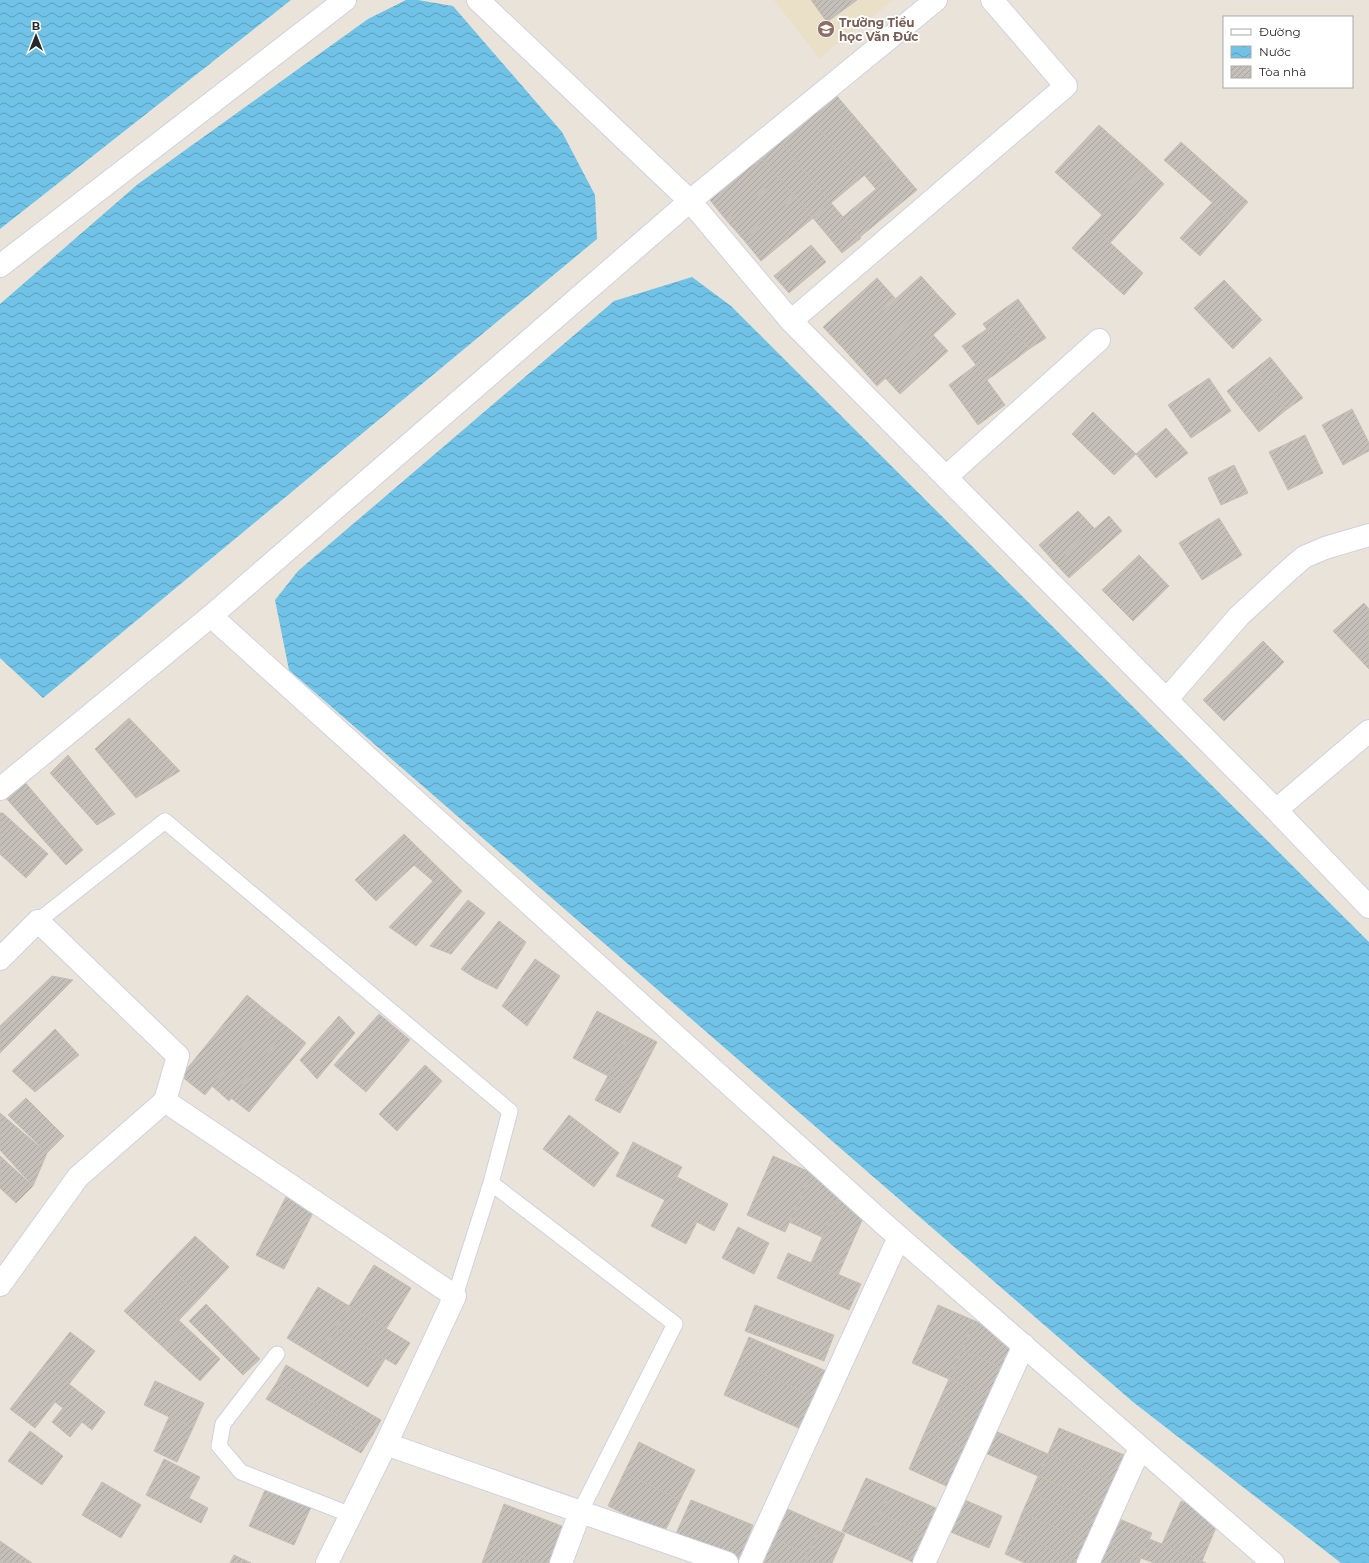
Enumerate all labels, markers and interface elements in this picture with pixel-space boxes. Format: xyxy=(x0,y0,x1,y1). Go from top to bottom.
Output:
place label: Trường Tiểu học Văn Đức xyxy=(839,15,918,44)
north arrow xyxy=(16,16,56,56)
legend xyxy=(1223,16,1353,88)
text: B xyxy=(32,19,40,33)
school or university icon: Trường Tiểu học Văn Đức xyxy=(816,19,836,39)
text: Đường xyxy=(1259,24,1301,39)
text: Nước xyxy=(1259,44,1291,59)
text: Tòa nhà xyxy=(1259,64,1306,79)

